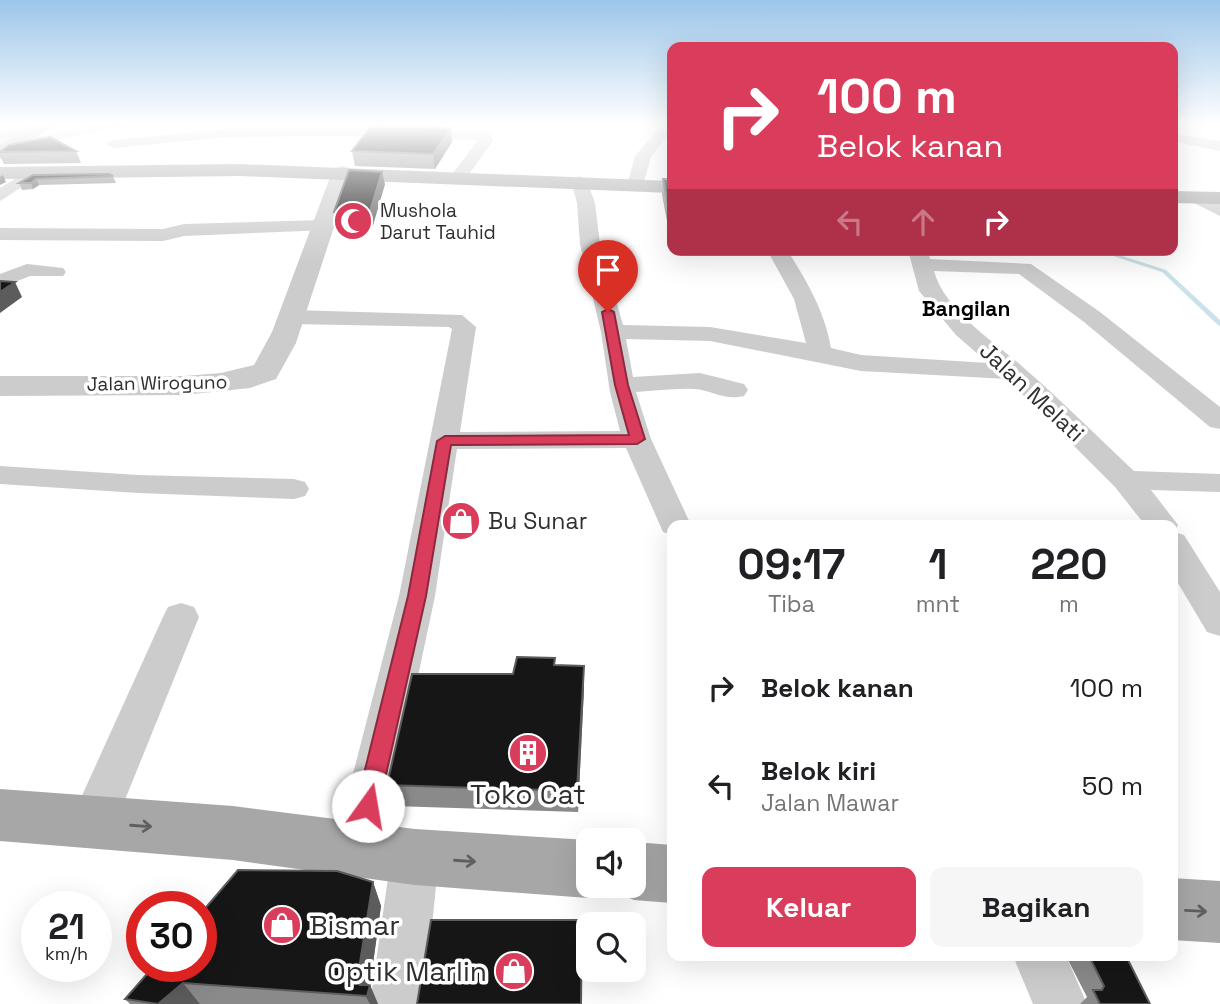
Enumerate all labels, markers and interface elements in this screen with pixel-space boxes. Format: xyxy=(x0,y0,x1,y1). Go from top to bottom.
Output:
text: 100 m xyxy=(817,65,957,127)
icon: right xyxy=(702,70,793,161)
text: Belok kanan xyxy=(817,126,1003,166)
place label: Mushola Darut Tauhid xyxy=(380,198,496,245)
mosque icon: Mushola Darut Tauhid xyxy=(332,200,374,242)
icon: left xyxy=(831,203,869,241)
icon: ahead xyxy=(904,203,942,241)
icon: right xyxy=(977,203,1015,241)
pin xyxy=(578,240,638,312)
icon: arrive xyxy=(589,251,627,289)
district label: Bangilan xyxy=(922,295,1010,322)
street label: Jalan Melati xyxy=(973,336,1091,448)
street label: Jalan Wiroguno xyxy=(86,369,228,397)
shop icon: Bu Sunar xyxy=(440,500,482,542)
place label: Bu Sunar xyxy=(488,506,587,536)
text: 09:17 xyxy=(737,538,845,591)
text: 1 xyxy=(928,538,947,591)
text: 220 xyxy=(1030,538,1108,591)
text: Tiba xyxy=(768,589,815,619)
text: mnt xyxy=(916,589,960,619)
text: m xyxy=(1059,589,1079,619)
icon: right xyxy=(702,669,740,707)
text: Belok kanan xyxy=(761,671,914,705)
text: 100 m xyxy=(1070,671,1143,705)
building icon: Toko Cat xyxy=(507,732,549,774)
text: Belok kiri xyxy=(761,754,876,788)
icon: left xyxy=(702,767,740,805)
position arrow xyxy=(331,769,405,843)
text: 50 m xyxy=(1082,769,1143,803)
place label: Toko Cat xyxy=(470,776,586,812)
text: Jalan Mawar xyxy=(761,788,899,818)
one-way arrow xyxy=(130,820,152,833)
map controls xyxy=(576,828,646,982)
button: sound xyxy=(576,828,646,898)
one-way arrow xyxy=(453,854,476,867)
button: Keluar xyxy=(702,867,916,947)
button: Bagikan xyxy=(930,867,1143,947)
speed limit sign: 30 xyxy=(126,891,217,982)
shop icon: Bismar xyxy=(261,904,303,946)
one-way arrow xyxy=(1184,904,1207,917)
text: 21 xyxy=(48,905,85,949)
place label: Bismar xyxy=(309,907,400,943)
button: search xyxy=(576,912,646,982)
text: km/h xyxy=(45,942,88,965)
shop icon: Optik Marlin xyxy=(493,950,535,992)
place label: Optik Marlin xyxy=(327,953,487,989)

